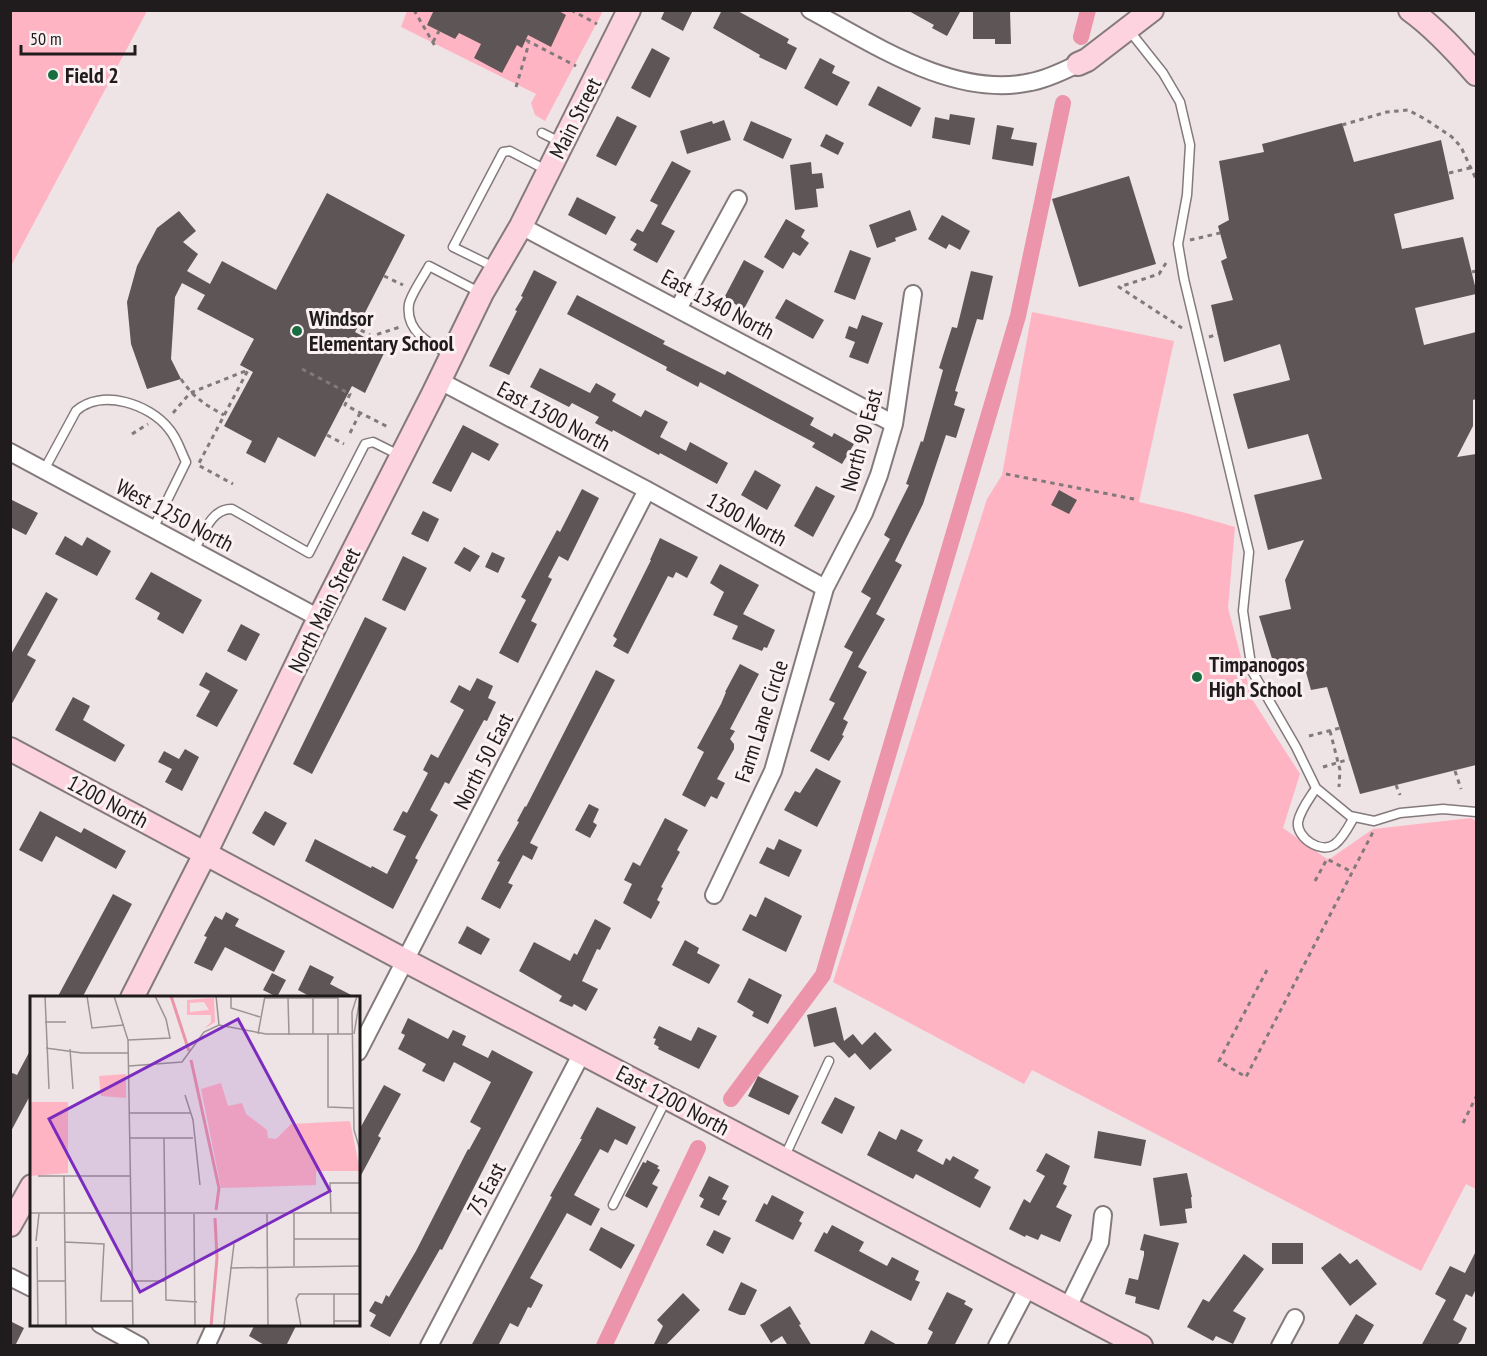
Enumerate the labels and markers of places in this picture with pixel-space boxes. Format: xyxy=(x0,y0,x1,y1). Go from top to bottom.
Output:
place label: Field 2 xyxy=(65,61,119,89)
marker: Field 2 xyxy=(46,68,60,82)
place label: Windsor Elementary School xyxy=(308,304,455,357)
marker: Windsor Elementary School xyxy=(290,324,304,338)
place label: Timpanogos High School xyxy=(1209,650,1305,703)
marker: Timpanogos High School xyxy=(1190,670,1204,684)

